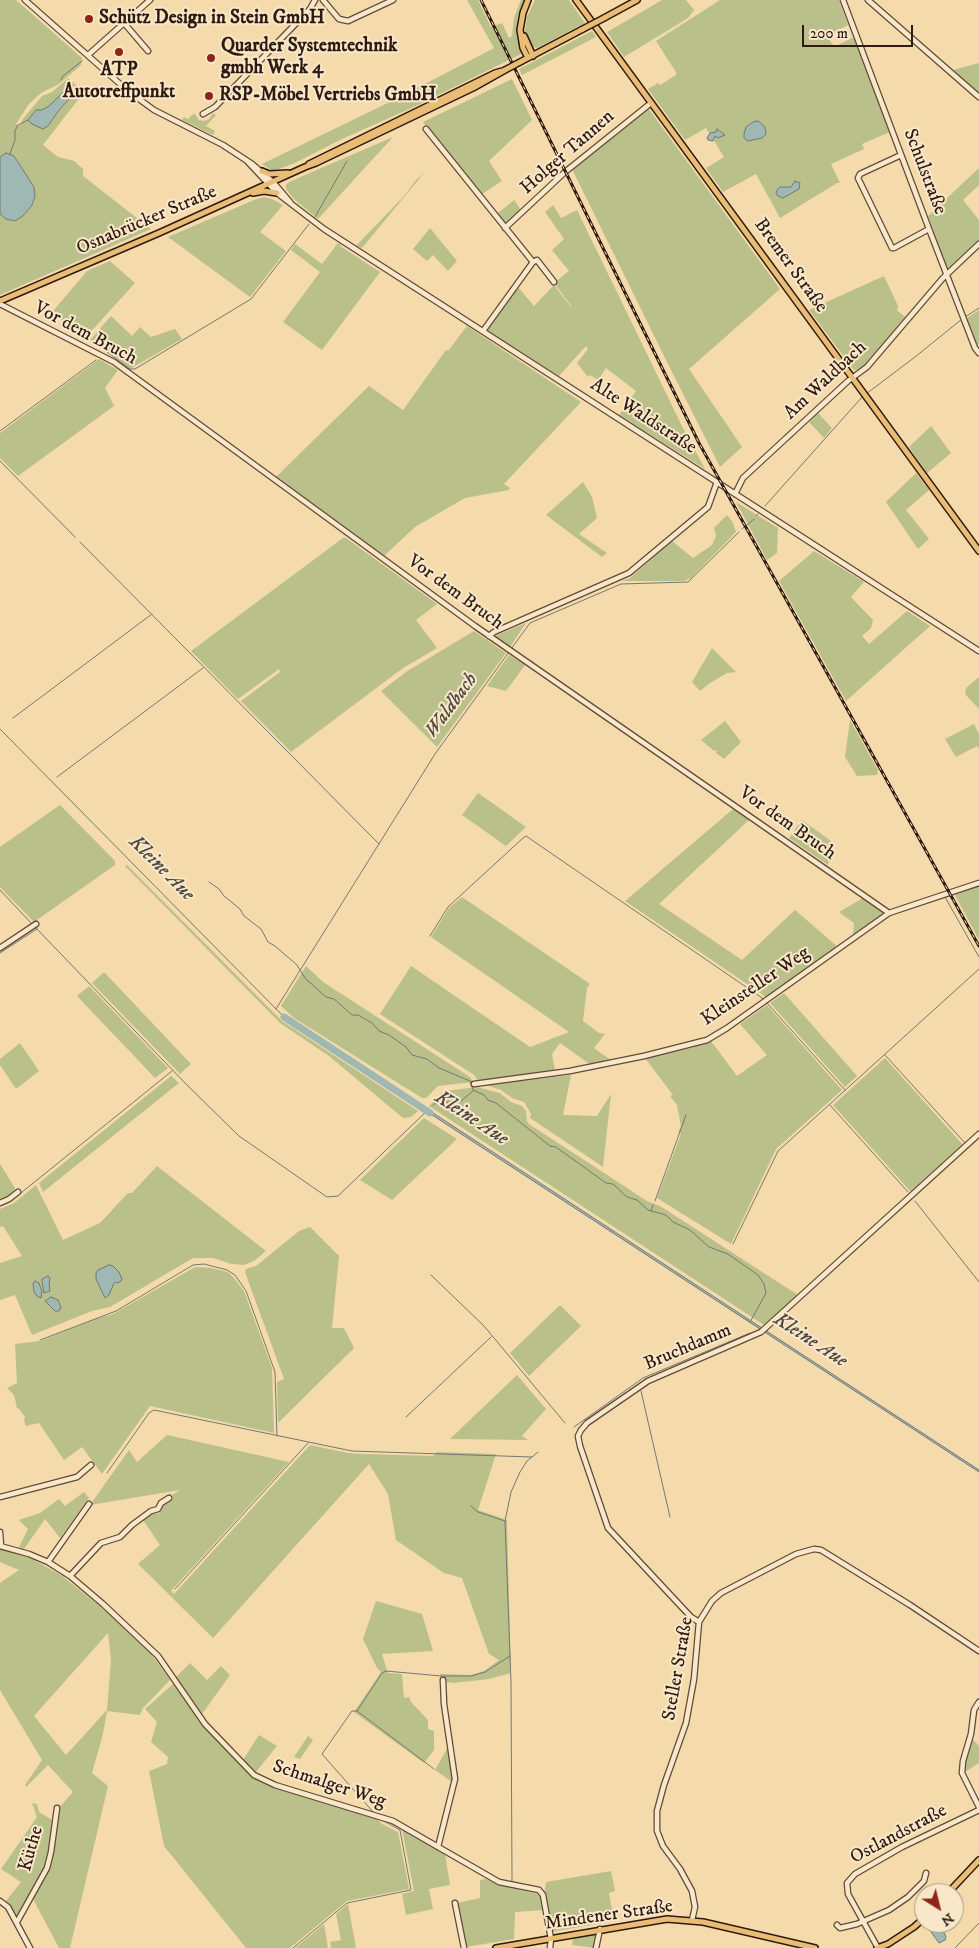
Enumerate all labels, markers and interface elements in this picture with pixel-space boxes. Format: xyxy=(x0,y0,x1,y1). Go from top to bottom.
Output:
place label: Schütz Design in Stein GmbH xyxy=(99,8,325,30)
marker: Schütz Design in Stein GmbH xyxy=(83,13,95,25)
scale bar xyxy=(804,15,915,47)
text: 200 m xyxy=(810,24,848,43)
place label: Quarder Systemtechnik gmbh Werk 4 xyxy=(221,36,397,80)
marker: ATP Autotreffpunkt xyxy=(113,46,125,58)
marker: Quarder Systemtechnik gmbh Werk 4 xyxy=(205,52,217,64)
place label: ATP Autotreffpunkt xyxy=(63,60,175,104)
place label: RSP-Möbel Vertriebs GmbH xyxy=(219,85,437,107)
marker: RSP-Möbel Vertriebs GmbH xyxy=(203,90,215,102)
street label: Holger Tannen xyxy=(516,106,620,200)
street label: Schulstraße xyxy=(897,126,951,218)
street label: Osnabrücker Straße xyxy=(74,181,220,261)
street label: Bremer Straße xyxy=(748,215,832,317)
street label: Vor dem Bruch xyxy=(30,297,140,371)
street label: Am Waldbach xyxy=(780,337,872,425)
street label: Alte Waldstraße xyxy=(586,374,700,460)
street label: Vor dem Bruch xyxy=(402,550,508,636)
water label: Waldbach xyxy=(420,669,484,743)
street label: Vor dem Bruch xyxy=(734,782,840,866)
water label: Kleine Aue xyxy=(123,831,199,907)
street label: Kleinsteller Weg xyxy=(697,942,815,1032)
water label: Kleine Aue xyxy=(430,1086,512,1152)
water label: Kleine Aue xyxy=(769,1308,851,1374)
street label: Bruchdamm xyxy=(641,1319,735,1377)
street label: Steller Straße xyxy=(659,1615,699,1723)
street label: Schmalger Weg xyxy=(269,1756,389,1814)
street label: Ostlandstraße xyxy=(847,1800,951,1870)
street label: Küthe xyxy=(15,1824,49,1874)
north arrow xyxy=(914,1883,964,1933)
street label: Mindener Straße xyxy=(544,1896,674,1936)
text: N xyxy=(937,1909,957,1930)

